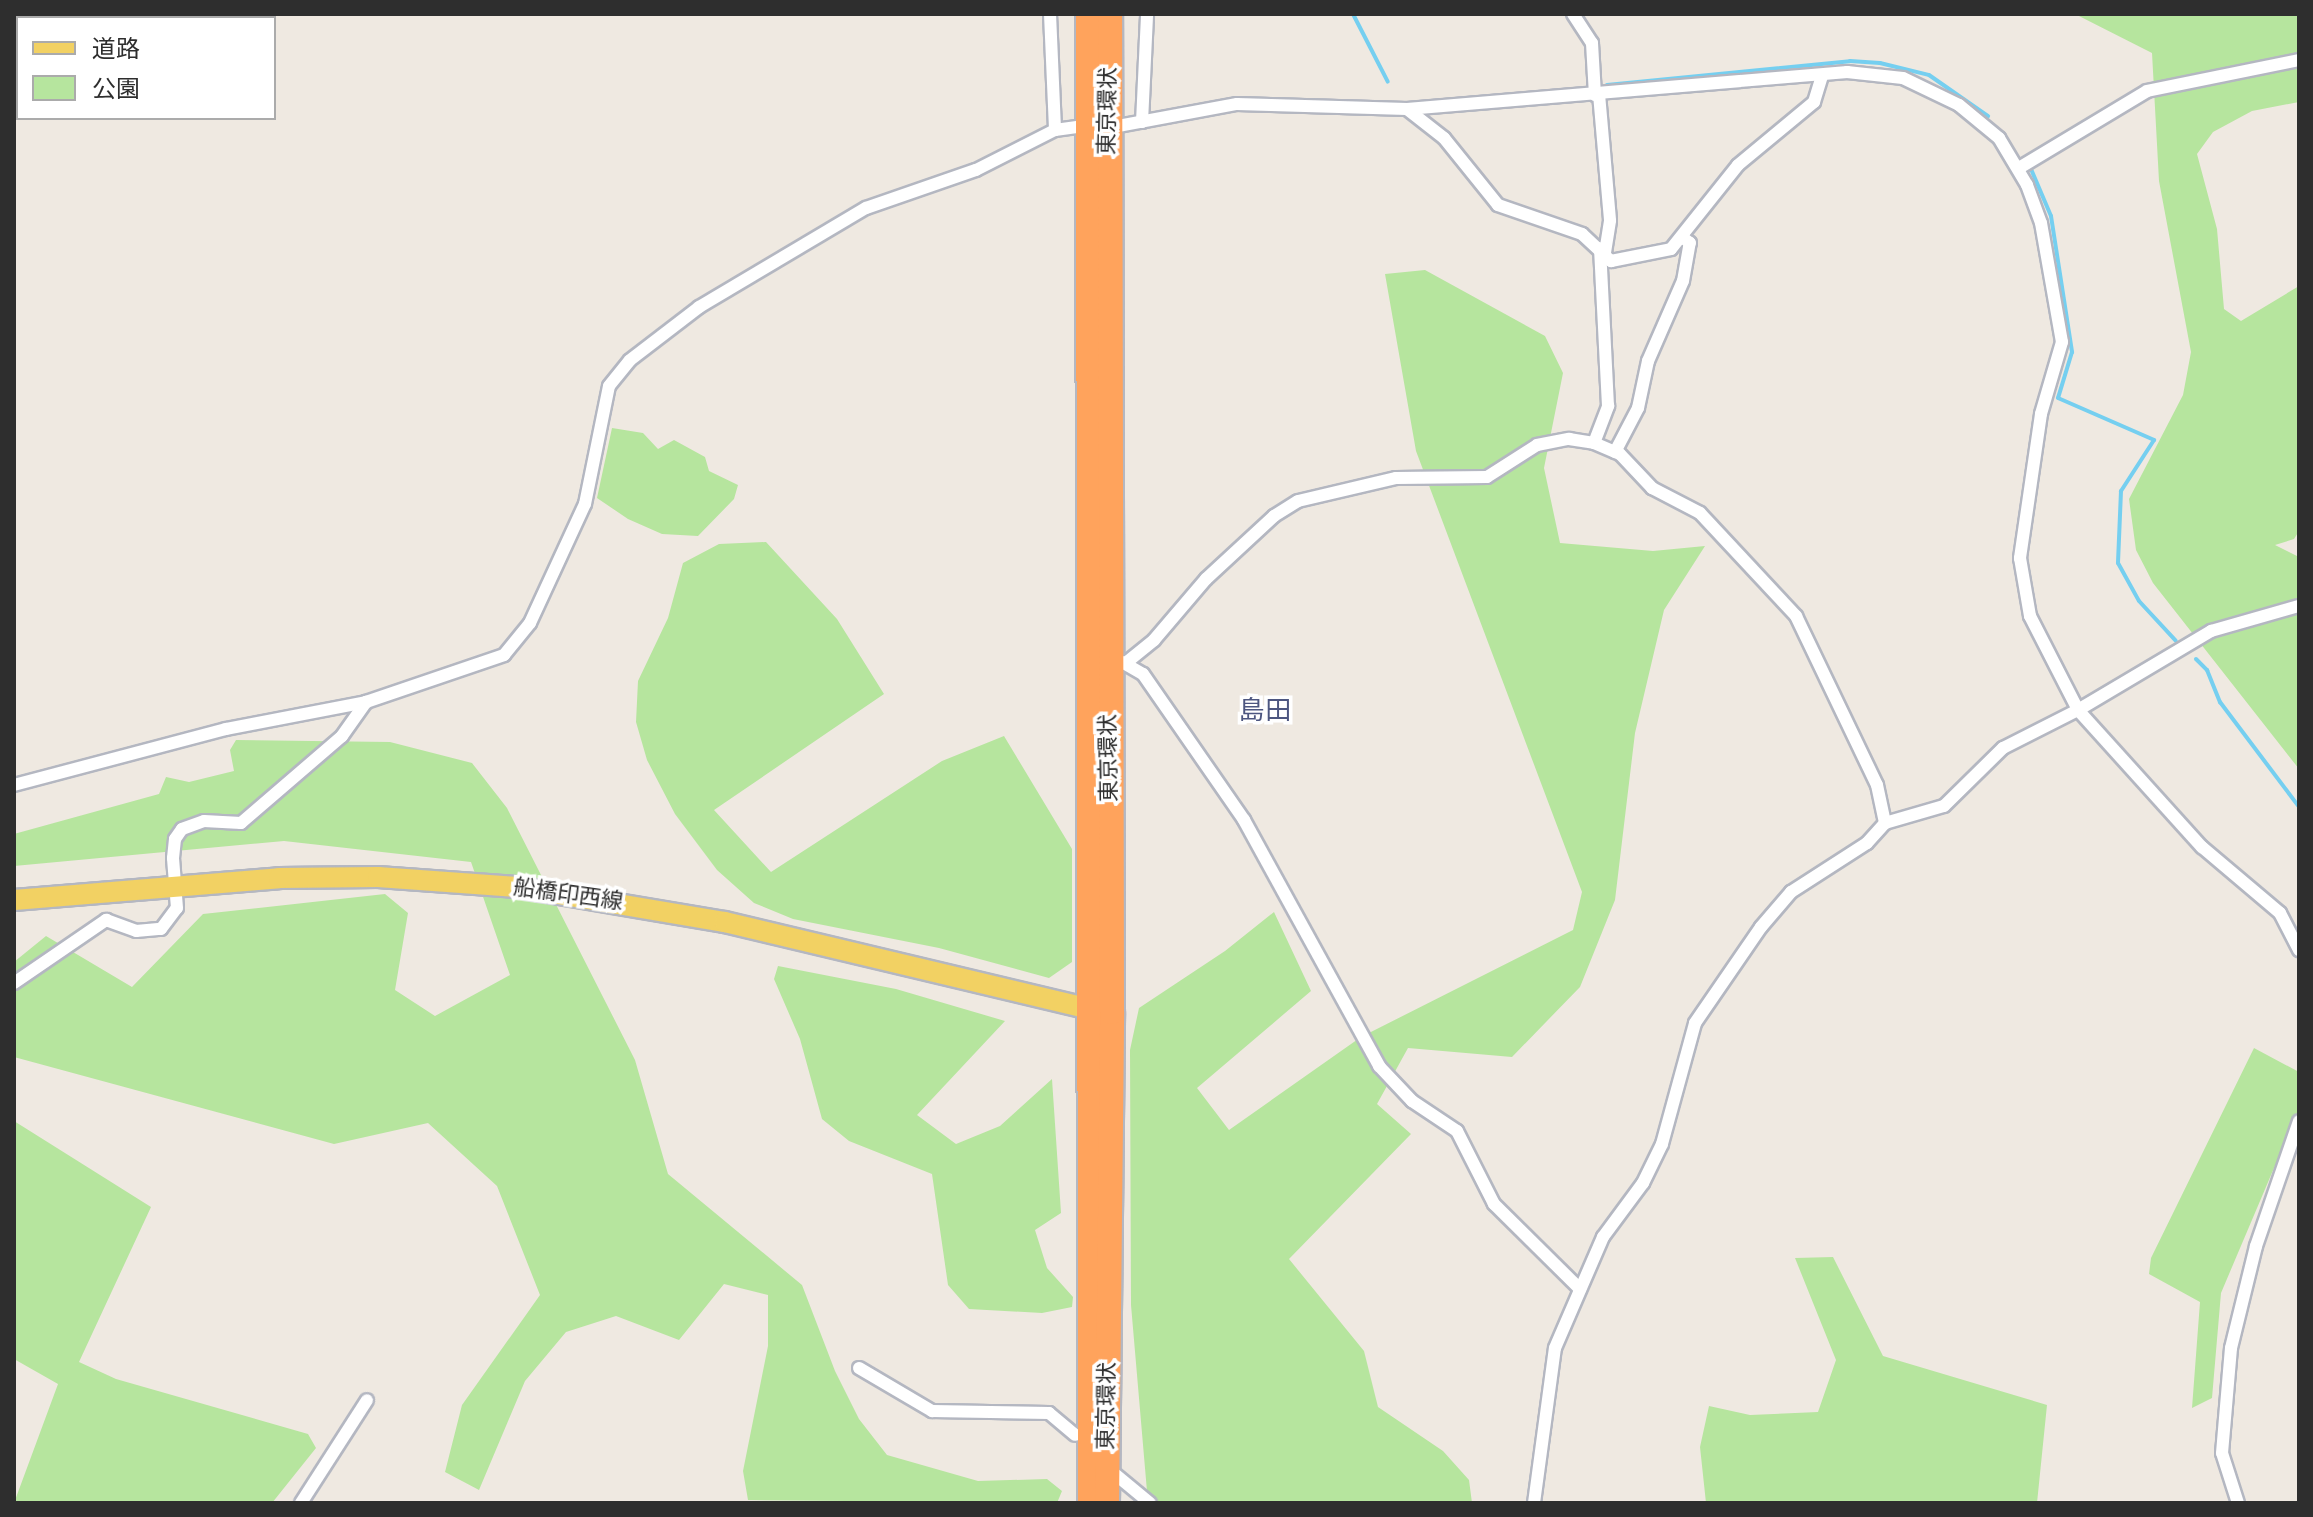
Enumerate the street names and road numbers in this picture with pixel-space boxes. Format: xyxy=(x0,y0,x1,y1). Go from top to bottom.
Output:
street label: 東京環状 xyxy=(1094,67,1122,155)
street label: 東京環状 xyxy=(1095,714,1123,802)
street label: 船橋印西線 xyxy=(512,874,624,916)
street label: 東京環状 xyxy=(1093,1362,1121,1450)

